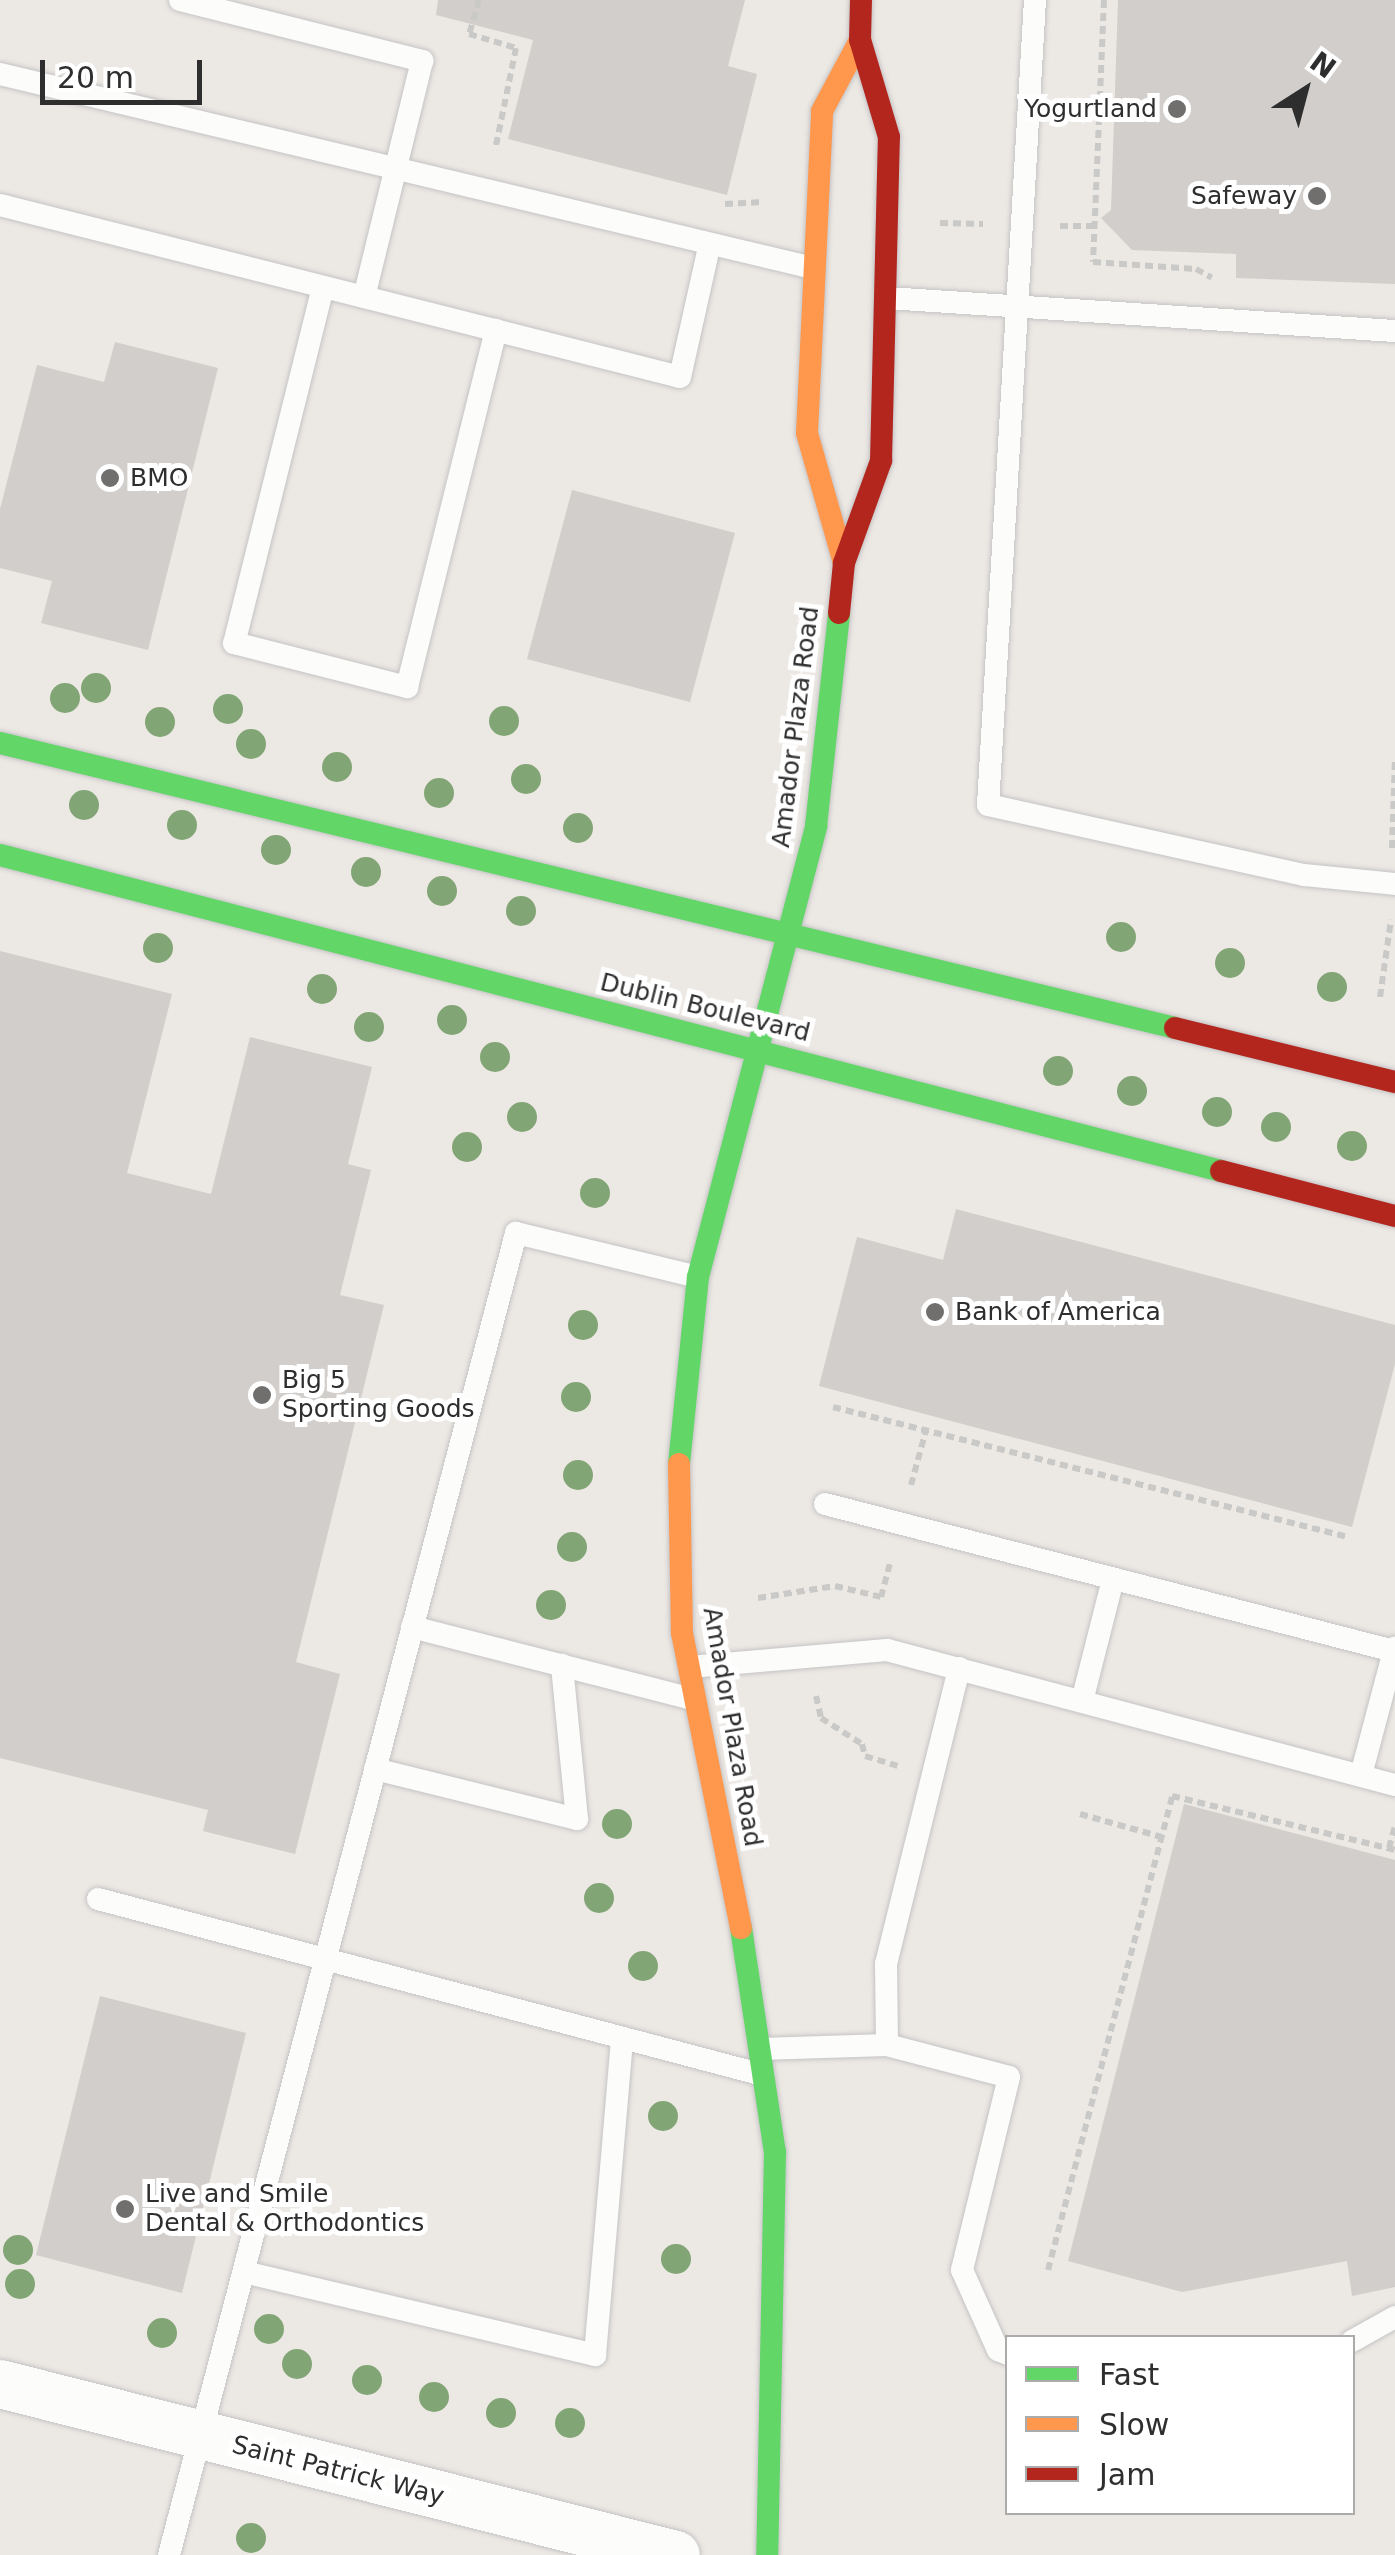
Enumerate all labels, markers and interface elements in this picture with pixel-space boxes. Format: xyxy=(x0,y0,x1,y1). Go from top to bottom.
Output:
scale bar xyxy=(45,40,208,102)
north arrow xyxy=(1255,40,1355,140)
text: N xyxy=(1304,45,1342,86)
text: 20 m xyxy=(57,60,134,95)
place label: Yogurtland xyxy=(1024,94,1157,124)
marker: Yogurtland xyxy=(1166,98,1188,120)
place label: Safeway xyxy=(1191,181,1297,211)
marker: Safeway xyxy=(1306,185,1328,207)
place label: BMO xyxy=(130,463,188,493)
marker: BMO xyxy=(99,467,121,489)
street label: Amador Plaza Road xyxy=(766,605,826,849)
street label: Dublin Boulevard xyxy=(597,967,813,1049)
place label: Bank of America xyxy=(955,1297,1161,1327)
marker: Bank of America xyxy=(924,1301,946,1323)
place label: Big 5 Sporting Goods xyxy=(282,1366,475,1425)
marker: Big 5 Sporting Goods xyxy=(251,1384,273,1406)
street label: Amador Plaza Road xyxy=(696,1605,768,1849)
place label: Live and Smile Dental & Orthodontics xyxy=(145,2180,424,2239)
marker: Live and Smile Dental & Orthodontics xyxy=(114,2198,136,2220)
legend xyxy=(1005,2335,1355,2515)
text: Fast xyxy=(1099,2357,1159,2392)
text: Slow xyxy=(1099,2407,1169,2442)
street label: Saint Patrick Way xyxy=(229,2430,447,2512)
text: Jam xyxy=(1099,2457,1155,2492)

